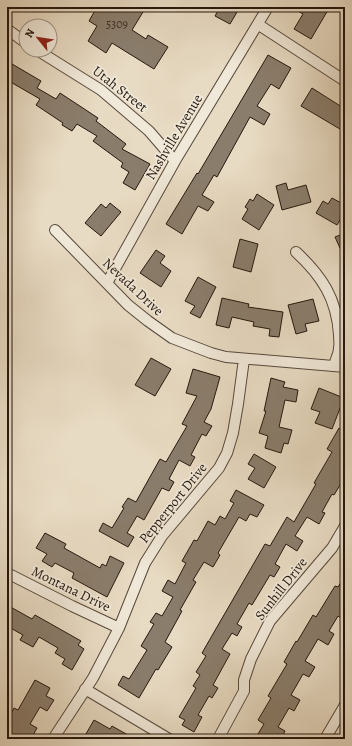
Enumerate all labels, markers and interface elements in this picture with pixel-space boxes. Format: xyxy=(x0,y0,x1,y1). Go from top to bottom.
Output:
house number: 5309 xyxy=(106,16,128,32)
north arrow xyxy=(18,18,58,58)
text: N xyxy=(21,26,38,40)
street label: Utah Street xyxy=(88,61,152,117)
street label: Nashville Avenue xyxy=(141,91,207,183)
street label: Nevada Drive xyxy=(98,254,168,320)
street label: Pepperport Drive xyxy=(135,459,211,547)
street label: Sunhill Drive xyxy=(250,554,312,624)
street label: Montana Drive xyxy=(28,562,114,616)

